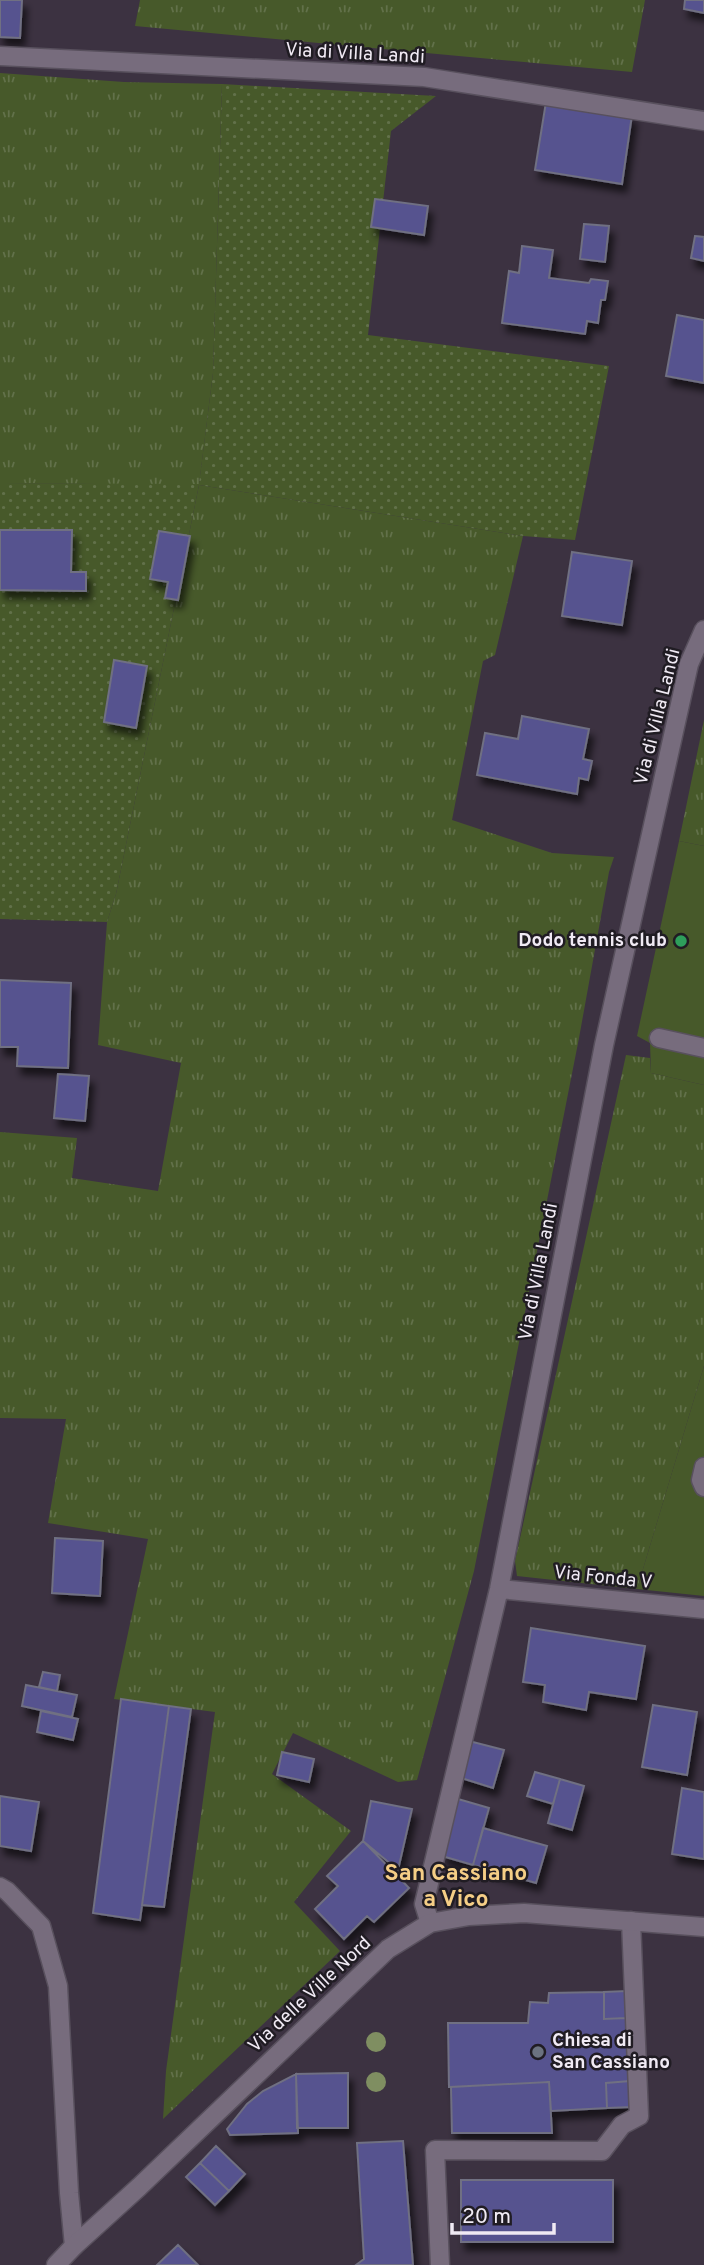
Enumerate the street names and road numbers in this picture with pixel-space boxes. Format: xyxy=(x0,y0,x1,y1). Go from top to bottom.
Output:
street label: Via di Villa Landi xyxy=(285,38,425,70)
street label: Via di Villa Landi xyxy=(629,646,687,788)
street label: Via di Villa Landi xyxy=(514,1201,564,1343)
street label: Via Fonda V xyxy=(552,1561,654,1595)
street label: Via delle Ville Nord xyxy=(243,1932,377,2058)

